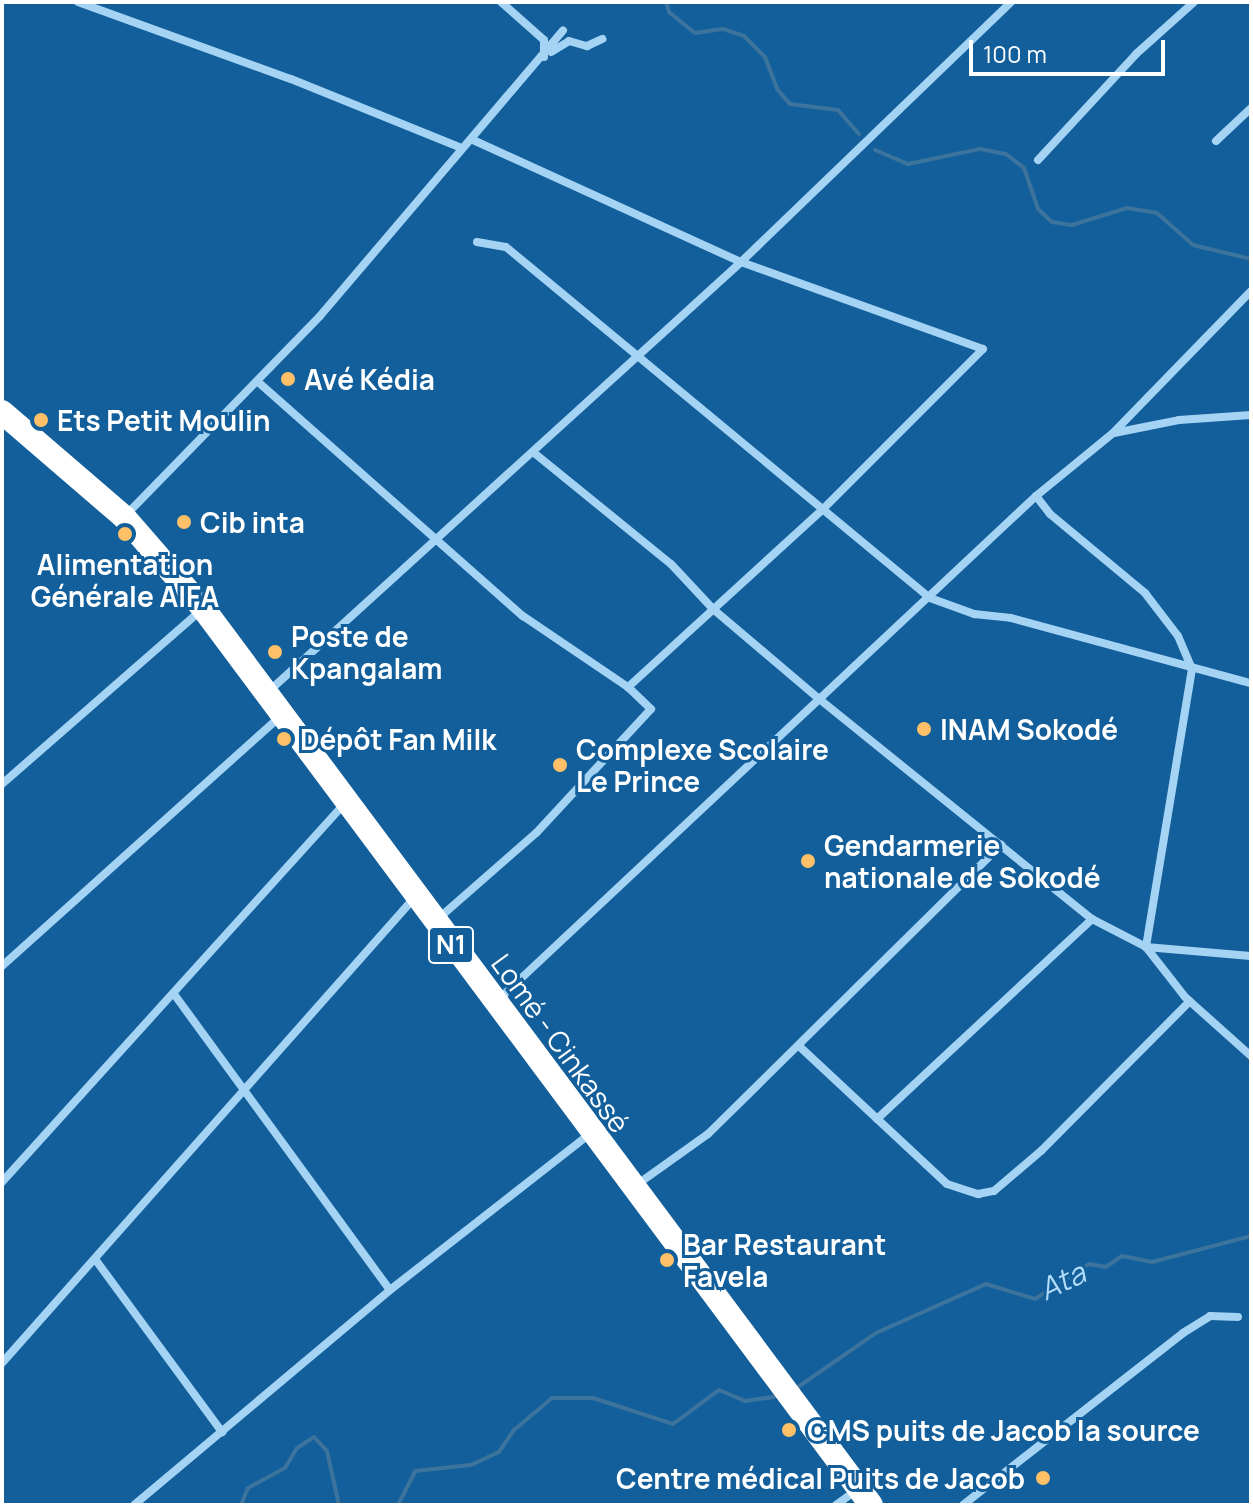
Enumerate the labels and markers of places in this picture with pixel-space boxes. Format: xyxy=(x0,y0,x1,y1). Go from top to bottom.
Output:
place label: Avé Kédia xyxy=(304,362,435,396)
marker: Avé Kédia xyxy=(279,370,297,388)
place label: Ets Petit Moulin xyxy=(57,403,270,437)
marker: Ets Petit Moulin xyxy=(32,411,50,429)
place label: Cib inta xyxy=(200,505,305,539)
marker: Cib inta xyxy=(175,513,193,531)
marker: Alimentation Générale AIFA xyxy=(116,525,134,543)
place label: Alimentation Générale AIFA xyxy=(31,547,219,613)
place label: Poste de Kpangalam xyxy=(291,619,443,685)
marker: Poste de Kpangalam xyxy=(266,643,284,661)
place label: INAM Sokodé xyxy=(940,712,1118,746)
marker: INAM Sokodé xyxy=(915,720,933,738)
place label: Dépôt Fan Milk xyxy=(300,722,496,756)
marker: Dépôt Fan Milk xyxy=(275,730,293,748)
place label: Complexe Scolaire Le Prince xyxy=(576,732,829,798)
marker: Complexe Scolaire Le Prince xyxy=(551,756,569,774)
place label: Gendarmerie nationale de Sokodé xyxy=(824,828,1101,894)
marker: Gendarmerie nationale de Sokodé xyxy=(799,852,817,870)
place label: Bar Restaurant Favela xyxy=(683,1227,886,1293)
marker: Bar Restaurant Favela xyxy=(658,1251,676,1269)
place label: CMS puits de Jacob la source xyxy=(807,1413,1200,1447)
marker: CMS puits de Jacob la source xyxy=(778,1419,800,1441)
place label: Centre médical Puits de Jacob xyxy=(616,1461,1025,1495)
marker: Centre médical Puits de Jacob xyxy=(1032,1467,1054,1489)

